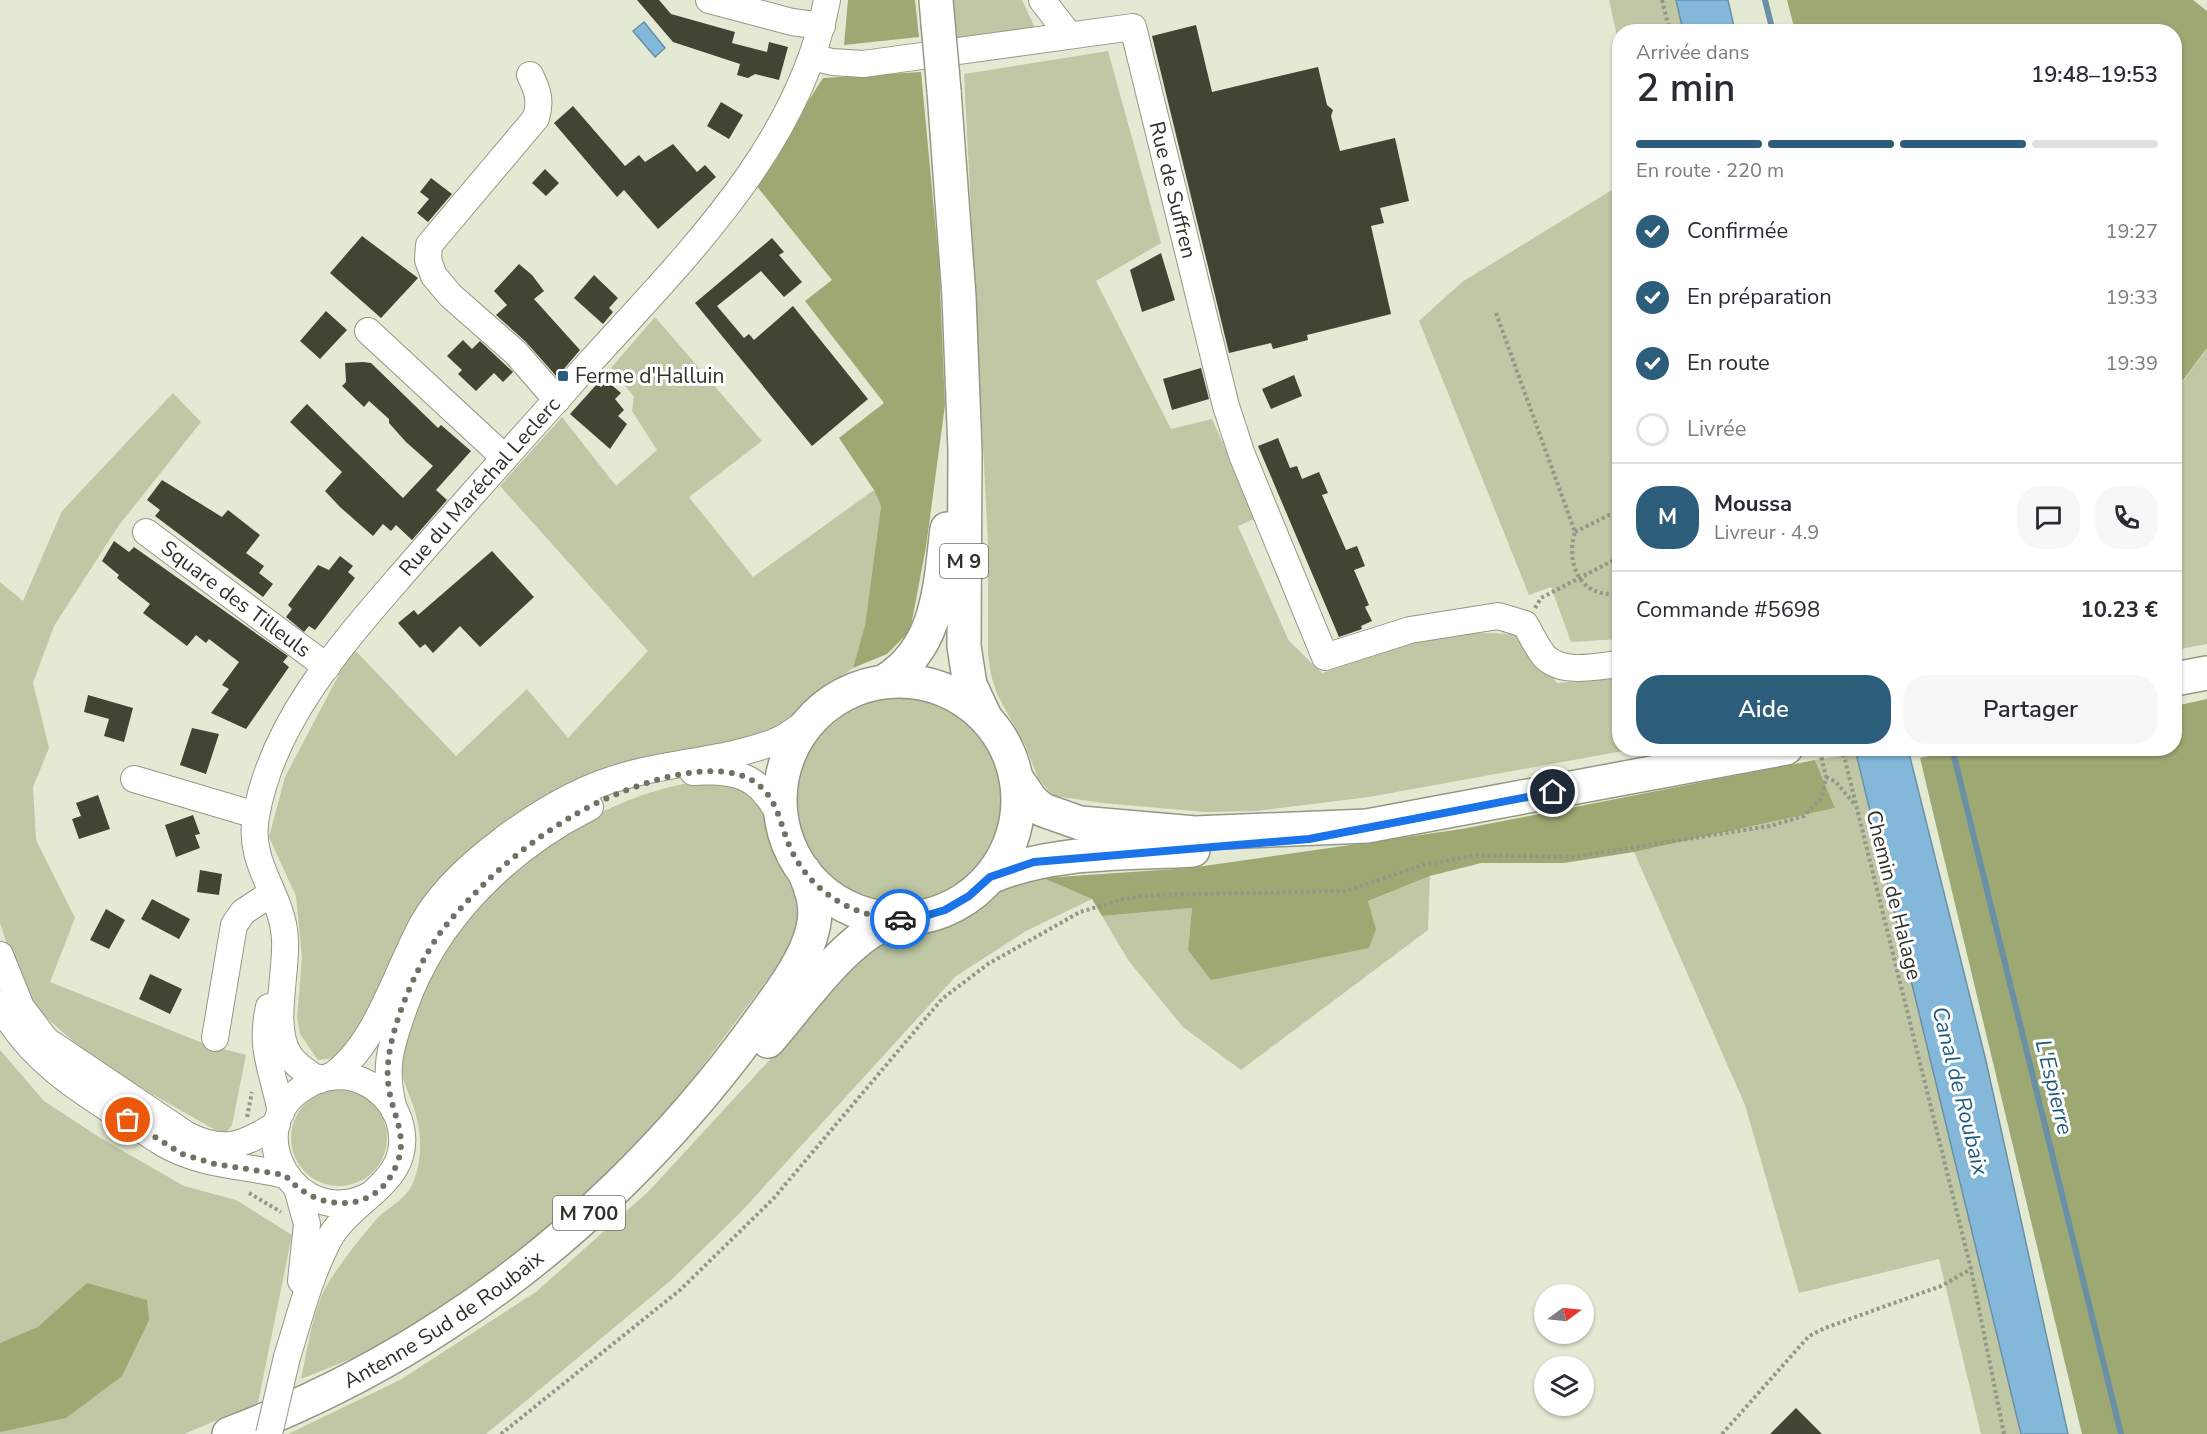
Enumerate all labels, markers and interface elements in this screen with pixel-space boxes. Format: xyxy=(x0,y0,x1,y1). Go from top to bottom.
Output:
text: Arrivée dans xyxy=(1636,39,1749,66)
text: 19:48–19:53 xyxy=(2031,60,2158,90)
text: 2 min xyxy=(1636,62,1735,115)
street label: Rue de Suffren xyxy=(1143,119,1203,261)
text: En route · 220 m xyxy=(1636,157,1784,184)
icon: check xyxy=(1636,215,1669,248)
text: Confirmée xyxy=(1687,216,1788,246)
text: 19:27 xyxy=(2105,218,2158,245)
icon: check xyxy=(1636,281,1669,314)
text: En préparation xyxy=(1687,282,1832,312)
text: 19:33 xyxy=(2105,284,2158,311)
icon: check xyxy=(1636,347,1669,380)
text: En route xyxy=(1687,348,1770,378)
text: 19:39 xyxy=(2105,350,2158,377)
place label: Ferme d'Halluin xyxy=(575,362,724,390)
marker: Ferme d'Halluin xyxy=(556,369,570,383)
street label: Rue du Maréchal Leclerc xyxy=(393,391,567,582)
text: Livrée xyxy=(1687,414,1747,444)
button: chat xyxy=(2017,486,2080,549)
button: phone xyxy=(2095,486,2158,549)
text: Moussa xyxy=(1714,489,1792,519)
text: M xyxy=(1658,502,1677,532)
text: Livreur · 4.9 xyxy=(1714,519,1819,546)
street label: Square des Tilleuls xyxy=(155,534,316,664)
road number: M 9 xyxy=(940,544,988,578)
text: Commande #5698 xyxy=(1636,595,1820,625)
text: 10.23 € xyxy=(2081,595,2158,625)
button: Aide xyxy=(1636,675,1891,744)
button: Partager xyxy=(1903,675,2158,744)
pin xyxy=(1527,766,1578,817)
icon: home xyxy=(1536,775,1569,808)
street label: Chemin de Halage xyxy=(1859,807,1929,983)
courier xyxy=(870,889,930,949)
icon: car xyxy=(884,903,917,936)
water label: Canal de Roubaix xyxy=(1925,1004,1996,1179)
water label: L'Espierre xyxy=(2028,1036,2080,1138)
pin xyxy=(102,1094,153,1145)
icon: bag xyxy=(111,1103,144,1136)
road number: M 700 xyxy=(553,1196,625,1230)
street label: Antenne Sud de Roubaix xyxy=(339,1244,549,1395)
north arrow xyxy=(1534,1284,1594,1344)
map controls xyxy=(1534,1284,1594,1416)
button: layers xyxy=(1534,1356,1594,1416)

